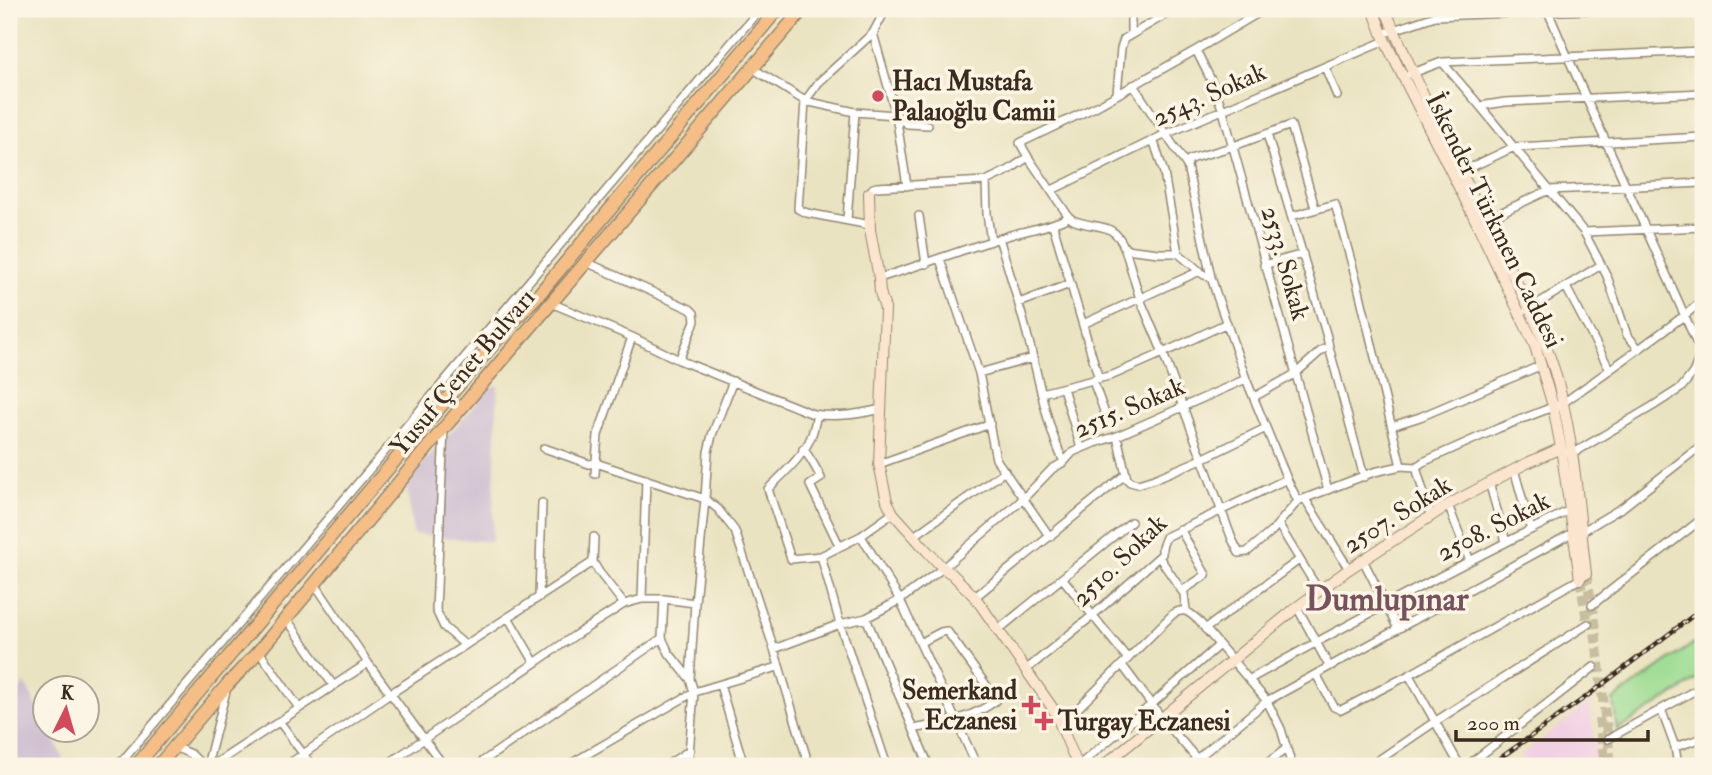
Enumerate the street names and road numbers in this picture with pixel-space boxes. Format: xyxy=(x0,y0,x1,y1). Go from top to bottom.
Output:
street label: 2543. Sokak xyxy=(1148,56,1272,134)
street label: İskender Türkmen Caddesi xyxy=(1418,87,1572,353)
street label: 2533. Sokak xyxy=(1253,203,1317,325)
street label: Yusuf Çenet Bulvarı xyxy=(383,282,542,463)
street label: 2515. Sokak xyxy=(1069,370,1190,446)
street label: 2507. Sokak xyxy=(1337,469,1458,561)
street label: 2508. Sokak xyxy=(1432,485,1556,569)
street label: 2510. Sokak xyxy=(1066,507,1174,614)

